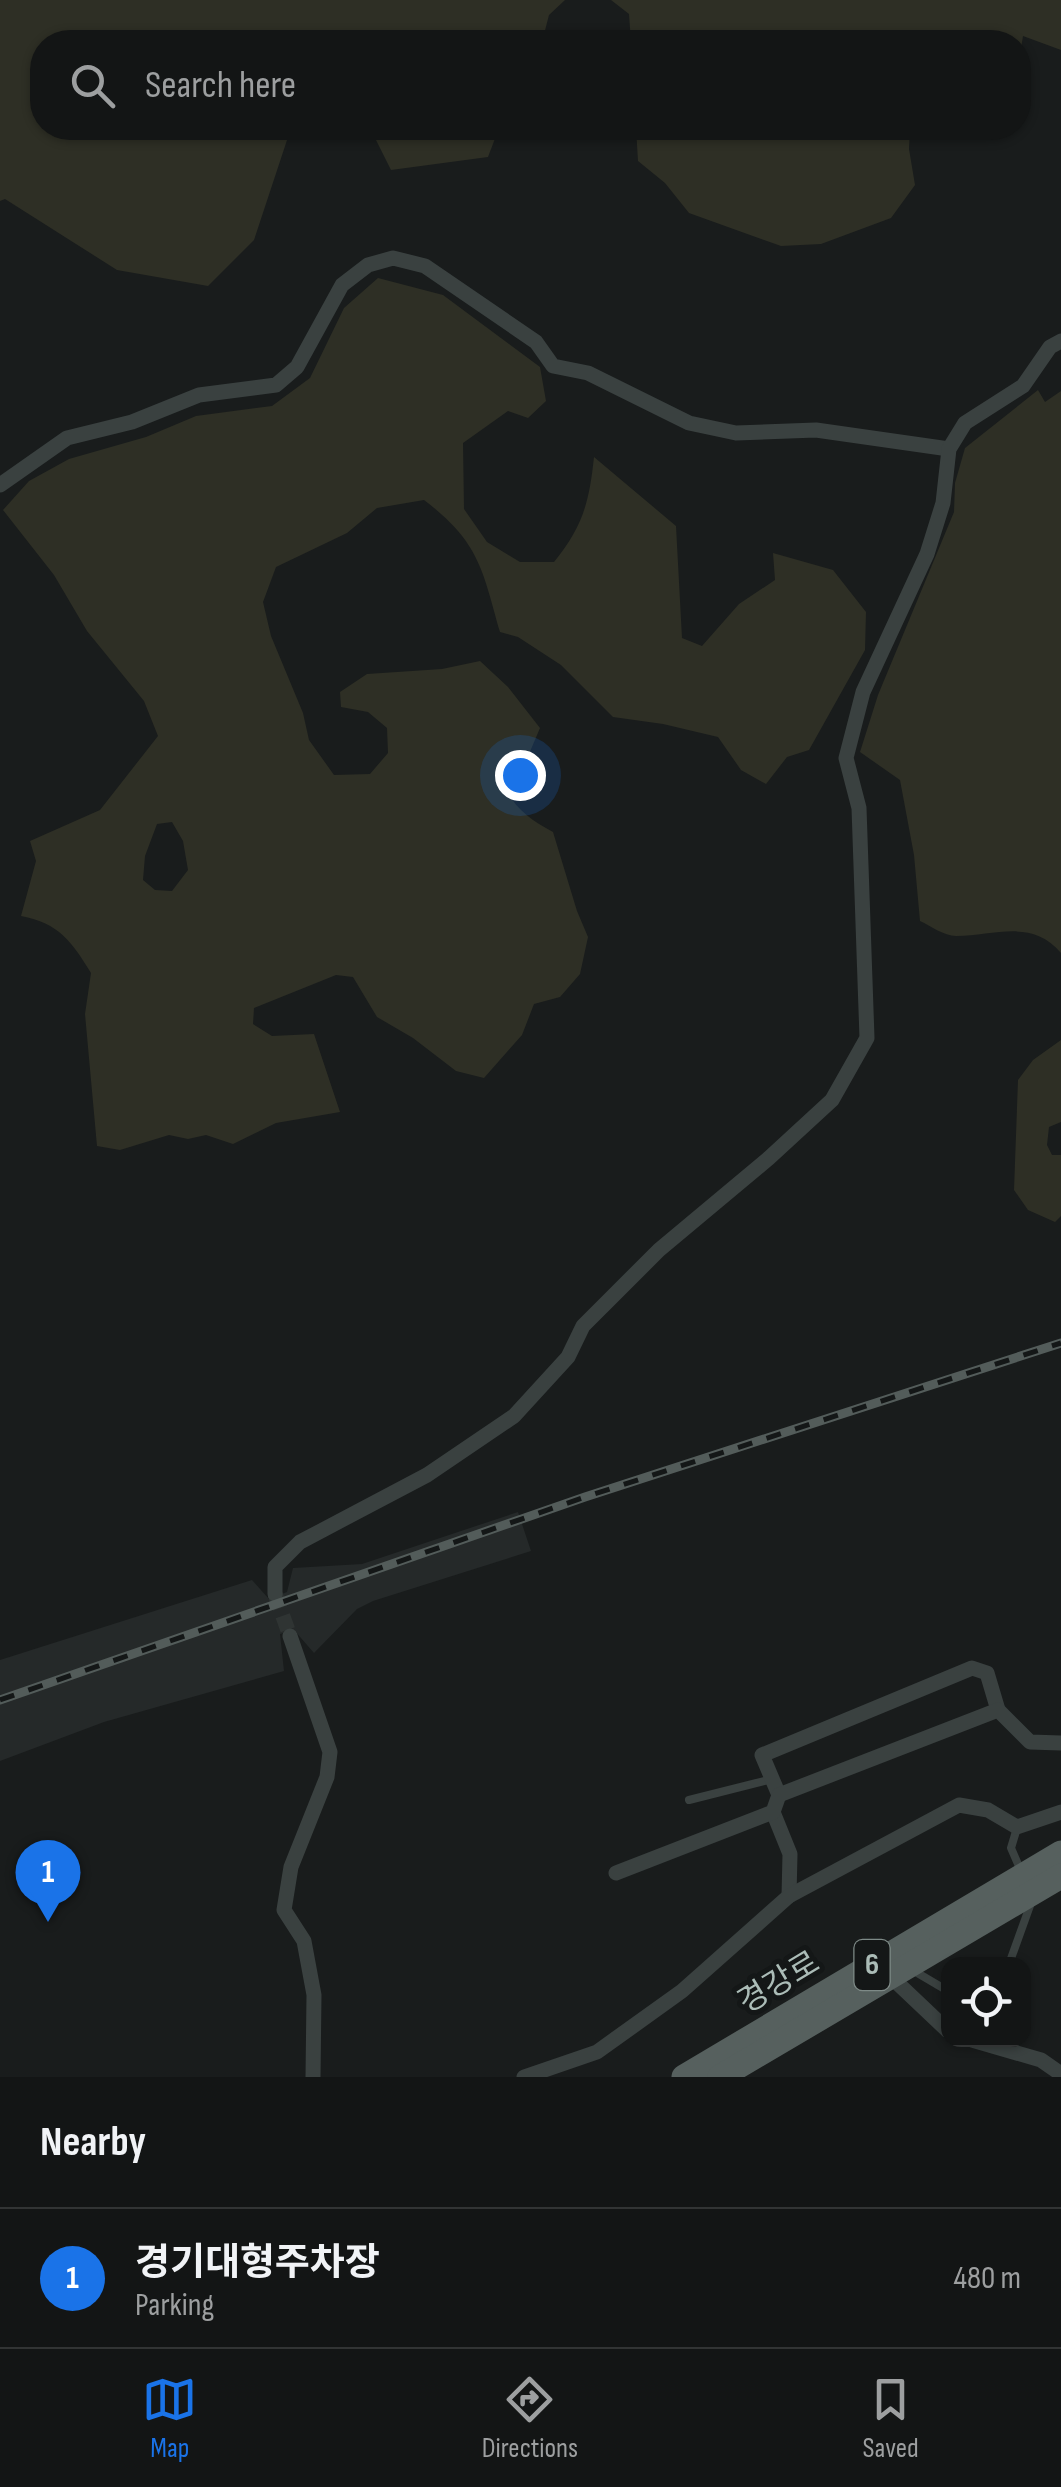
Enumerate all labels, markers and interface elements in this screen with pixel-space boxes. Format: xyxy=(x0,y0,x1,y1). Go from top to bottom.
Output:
search box xyxy=(30,30,1031,140)
icon: search xyxy=(65,58,120,113)
text: Search here xyxy=(145,63,296,108)
your location xyxy=(495,750,546,801)
pin: 1 xyxy=(15,1840,80,1922)
road number: 6 xyxy=(854,1940,890,1990)
street label: 경강로 xyxy=(731,1944,827,2022)
map controls xyxy=(941,1957,1031,2047)
button: locate xyxy=(941,1957,1031,2047)
text: Nearby xyxy=(40,2117,146,2168)
text: 경기대형주차장 xyxy=(135,2241,380,2286)
text: 1 xyxy=(66,2259,79,2298)
text: 480 m xyxy=(954,2259,1021,2298)
text: Parking xyxy=(135,2286,214,2325)
tab: Map xyxy=(142,2372,197,2465)
tab: Directions xyxy=(482,2372,578,2465)
tab: Saved xyxy=(863,2372,919,2465)

